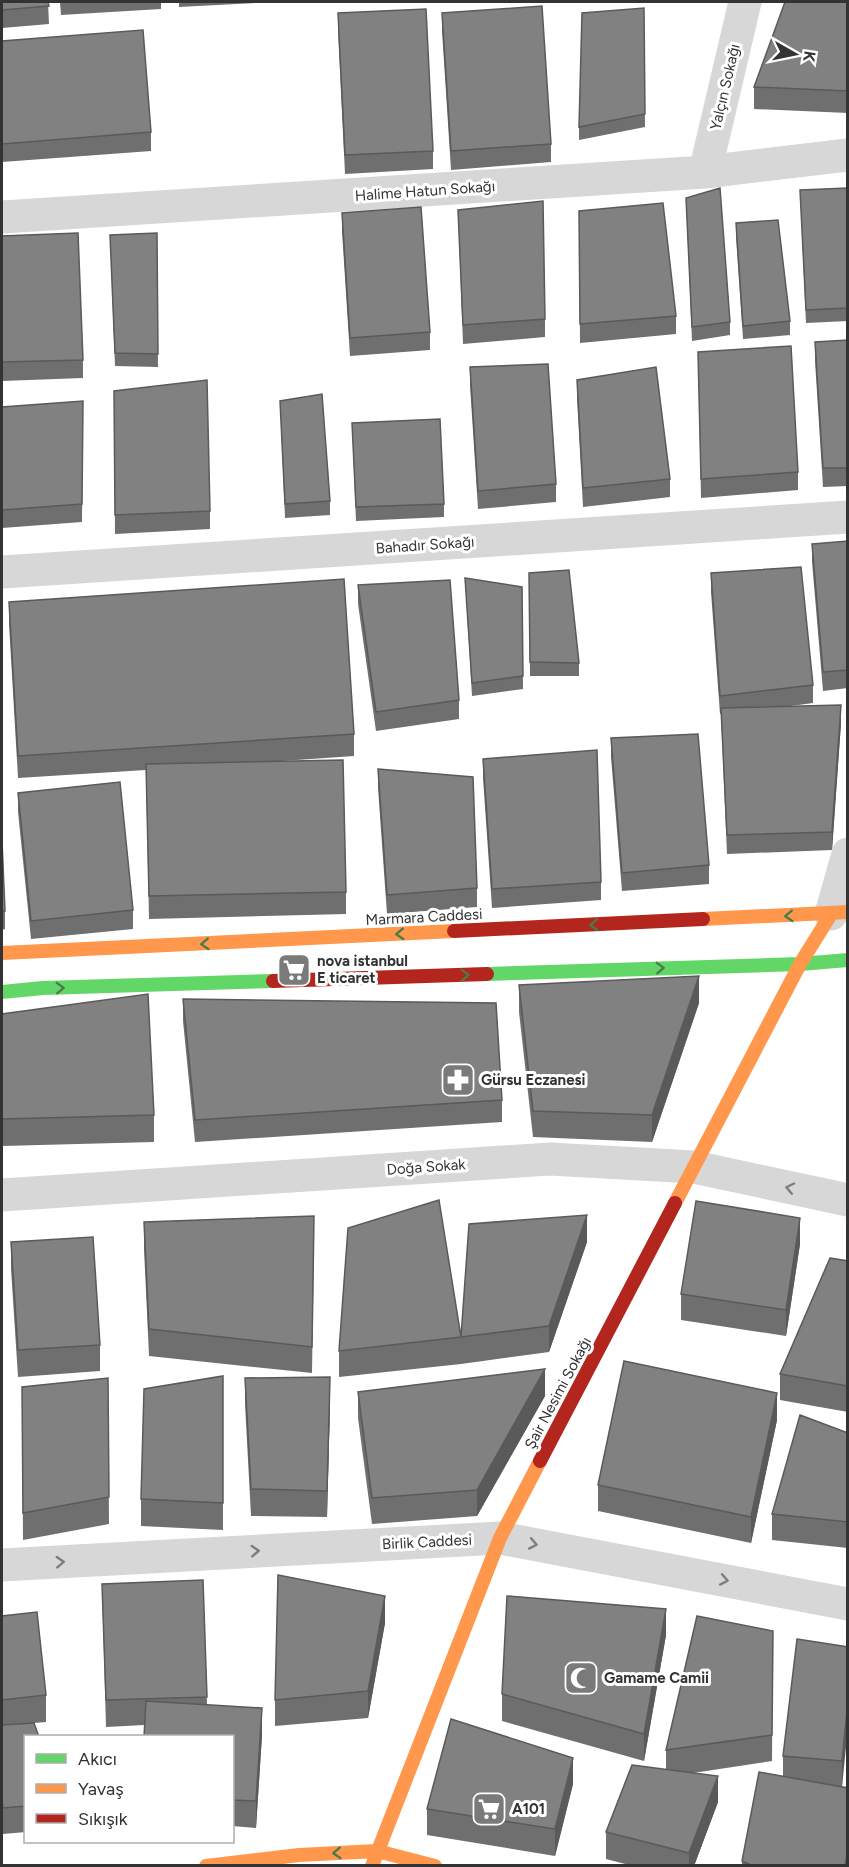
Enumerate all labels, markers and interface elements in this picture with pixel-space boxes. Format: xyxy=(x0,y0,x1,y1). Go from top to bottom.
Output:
north arrow xyxy=(765,24,825,84)
street label: Yalçın Sokağı xyxy=(706,42,744,132)
text: K xyxy=(799,50,820,63)
street label: Halime Hatun Sokağı xyxy=(354,177,496,205)
street label: Bahadır Sokağı xyxy=(375,533,475,557)
street label: Marmara Caddesi xyxy=(365,905,483,929)
one-way arrow xyxy=(785,909,794,922)
one-way arrow xyxy=(590,919,599,932)
one-way arrow xyxy=(395,928,404,941)
one-way arrow xyxy=(200,937,209,950)
supermarket icon: nova istanbul E ticaret xyxy=(276,952,312,988)
place label: nova istanbul E ticaret xyxy=(317,952,408,987)
one-way arrow xyxy=(655,962,664,975)
one-way arrow xyxy=(460,968,469,981)
one-way arrow xyxy=(55,981,64,994)
pharmacy icon: Gürsu Eczanesi xyxy=(440,1062,476,1098)
place label: Gürsu Eczanesi xyxy=(481,1071,585,1089)
street label: Doğa Sokak xyxy=(386,1155,467,1179)
one-way arrow xyxy=(786,1182,796,1195)
street label: Şair Nesimi Sokağı xyxy=(521,1334,595,1452)
street label: Birlik Caddesi xyxy=(381,1531,473,1553)
one-way arrow xyxy=(527,1537,537,1550)
one-way arrow xyxy=(250,1545,259,1558)
one-way arrow xyxy=(55,1555,64,1568)
one-way arrow xyxy=(719,1573,729,1586)
mosque icon: Gamame Camii xyxy=(563,1660,599,1696)
place label: Gamame Camii xyxy=(604,1669,709,1687)
legend xyxy=(24,1735,234,1843)
text: Akıcı xyxy=(78,1748,117,1770)
text: Yavaş xyxy=(78,1778,124,1800)
supermarket icon: A101 xyxy=(471,1791,507,1827)
place label: A101 xyxy=(512,1800,545,1818)
text: Sıkışık xyxy=(78,1808,128,1830)
one-way arrow xyxy=(332,1847,341,1860)

